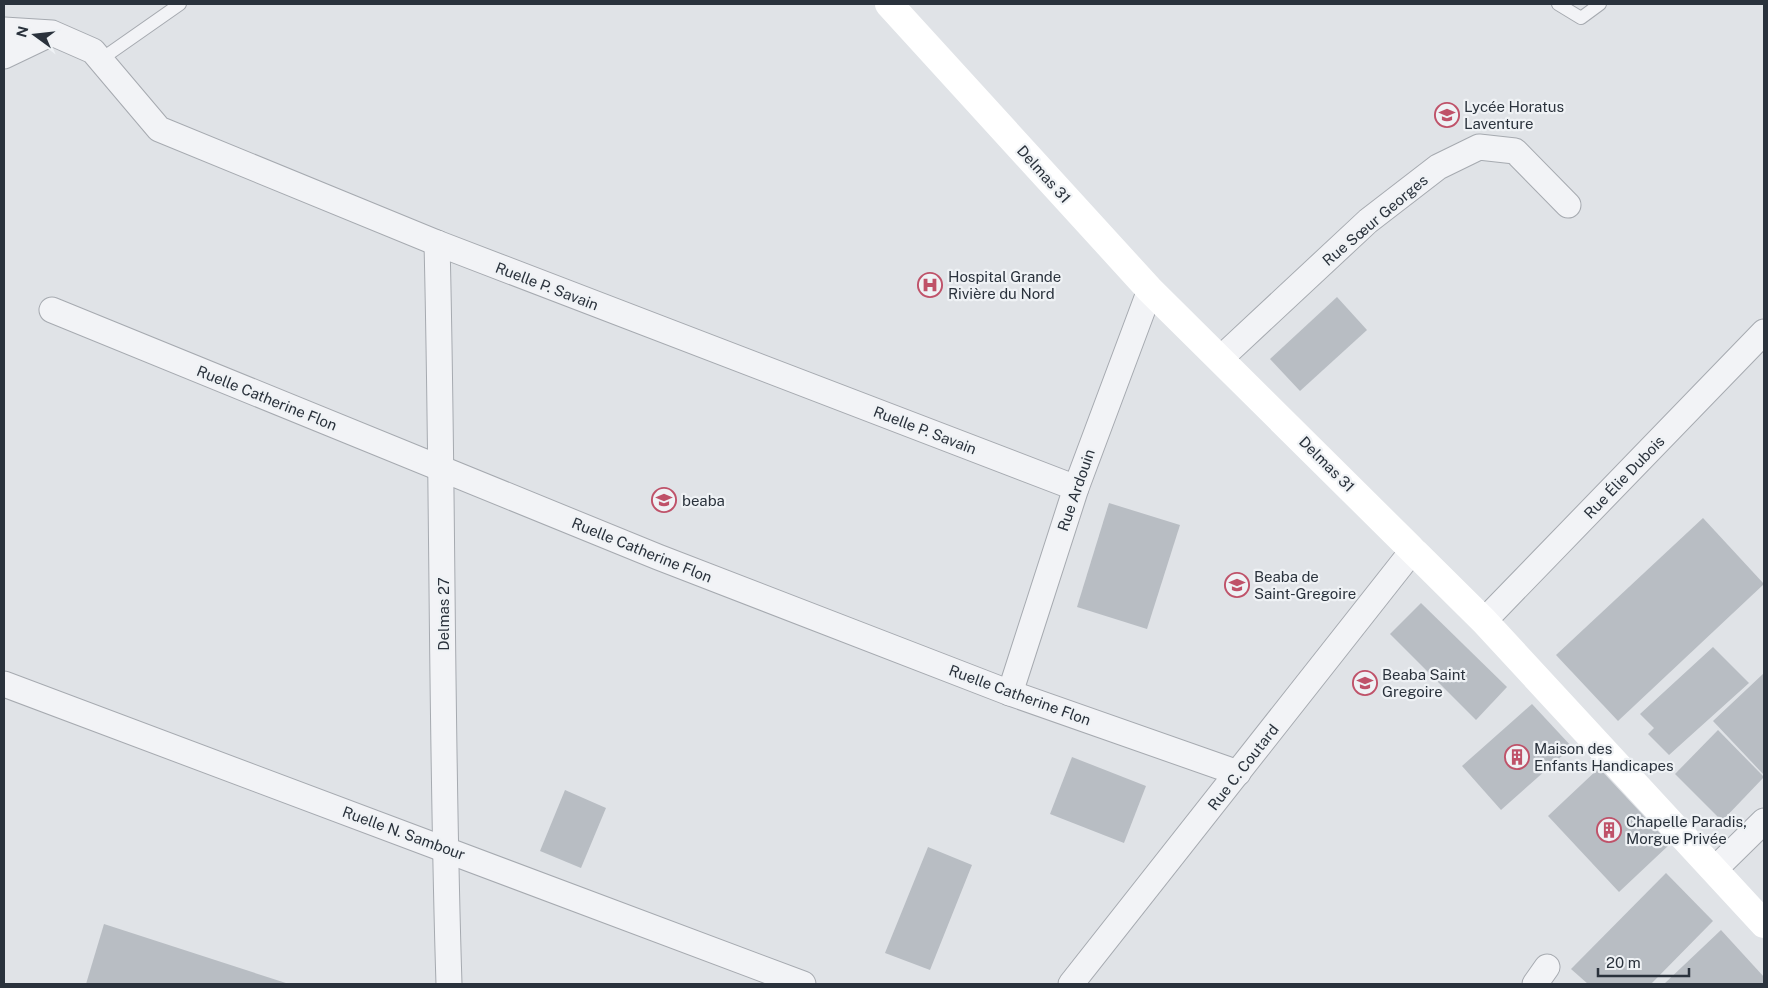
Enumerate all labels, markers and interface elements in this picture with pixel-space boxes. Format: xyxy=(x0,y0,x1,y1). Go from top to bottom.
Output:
north arrow xyxy=(10,10,60,60)
text: N xyxy=(13,24,32,39)
place label: Lycée Horatus Laventure xyxy=(1464,98,1564,132)
school or university icon: Lycée Horatus Laventure xyxy=(1434,102,1460,128)
street label: Delmas 31 xyxy=(1014,142,1074,206)
street label: Rue Sœur Georges xyxy=(1319,171,1431,269)
street label: Ruelle P. Savain xyxy=(493,259,601,313)
place label: Hospital Grande Rivière du Nord xyxy=(948,268,1061,302)
hospital icon: Hospital Grande Rivière du Nord xyxy=(917,272,943,298)
street label: Ruelle Catherine Flon xyxy=(194,362,340,434)
street label: Ruelle P. Savain xyxy=(871,403,979,457)
street label: Rue Élie Dubois xyxy=(1580,432,1668,522)
street label: Delmas 31 xyxy=(1296,433,1358,495)
street label: Rue Ardouin xyxy=(1054,447,1098,533)
school or university icon: beaba xyxy=(651,487,677,513)
place label: beaba xyxy=(682,492,725,509)
street label: Ruelle Catherine Flon xyxy=(569,514,715,586)
place label: Beaba de Saint-Gregoire xyxy=(1254,568,1356,602)
school or university icon: Beaba de Saint-Gregoire xyxy=(1224,572,1250,598)
street label: Delmas 27 xyxy=(435,577,452,651)
street label: Ruelle Catherine Flon xyxy=(947,661,1093,729)
place label: Beaba Saint Gregoire xyxy=(1382,666,1466,700)
school or university icon: Beaba Saint Gregoire xyxy=(1352,670,1378,696)
street label: Rue C. Coutard xyxy=(1204,721,1282,813)
place label: Maison des Enfants Handicapes xyxy=(1534,740,1674,774)
building icon: Maison des Enfants Handicapes xyxy=(1504,744,1530,770)
street label: Ruelle N. Sambour xyxy=(340,803,468,863)
place label: Chapelle Paradis, Morgue Privée xyxy=(1626,813,1747,847)
building icon: Chapelle Paradis, Morgue Privée xyxy=(1596,817,1622,843)
scale bar xyxy=(1598,946,1689,978)
text: 20 m xyxy=(1606,954,1641,971)

